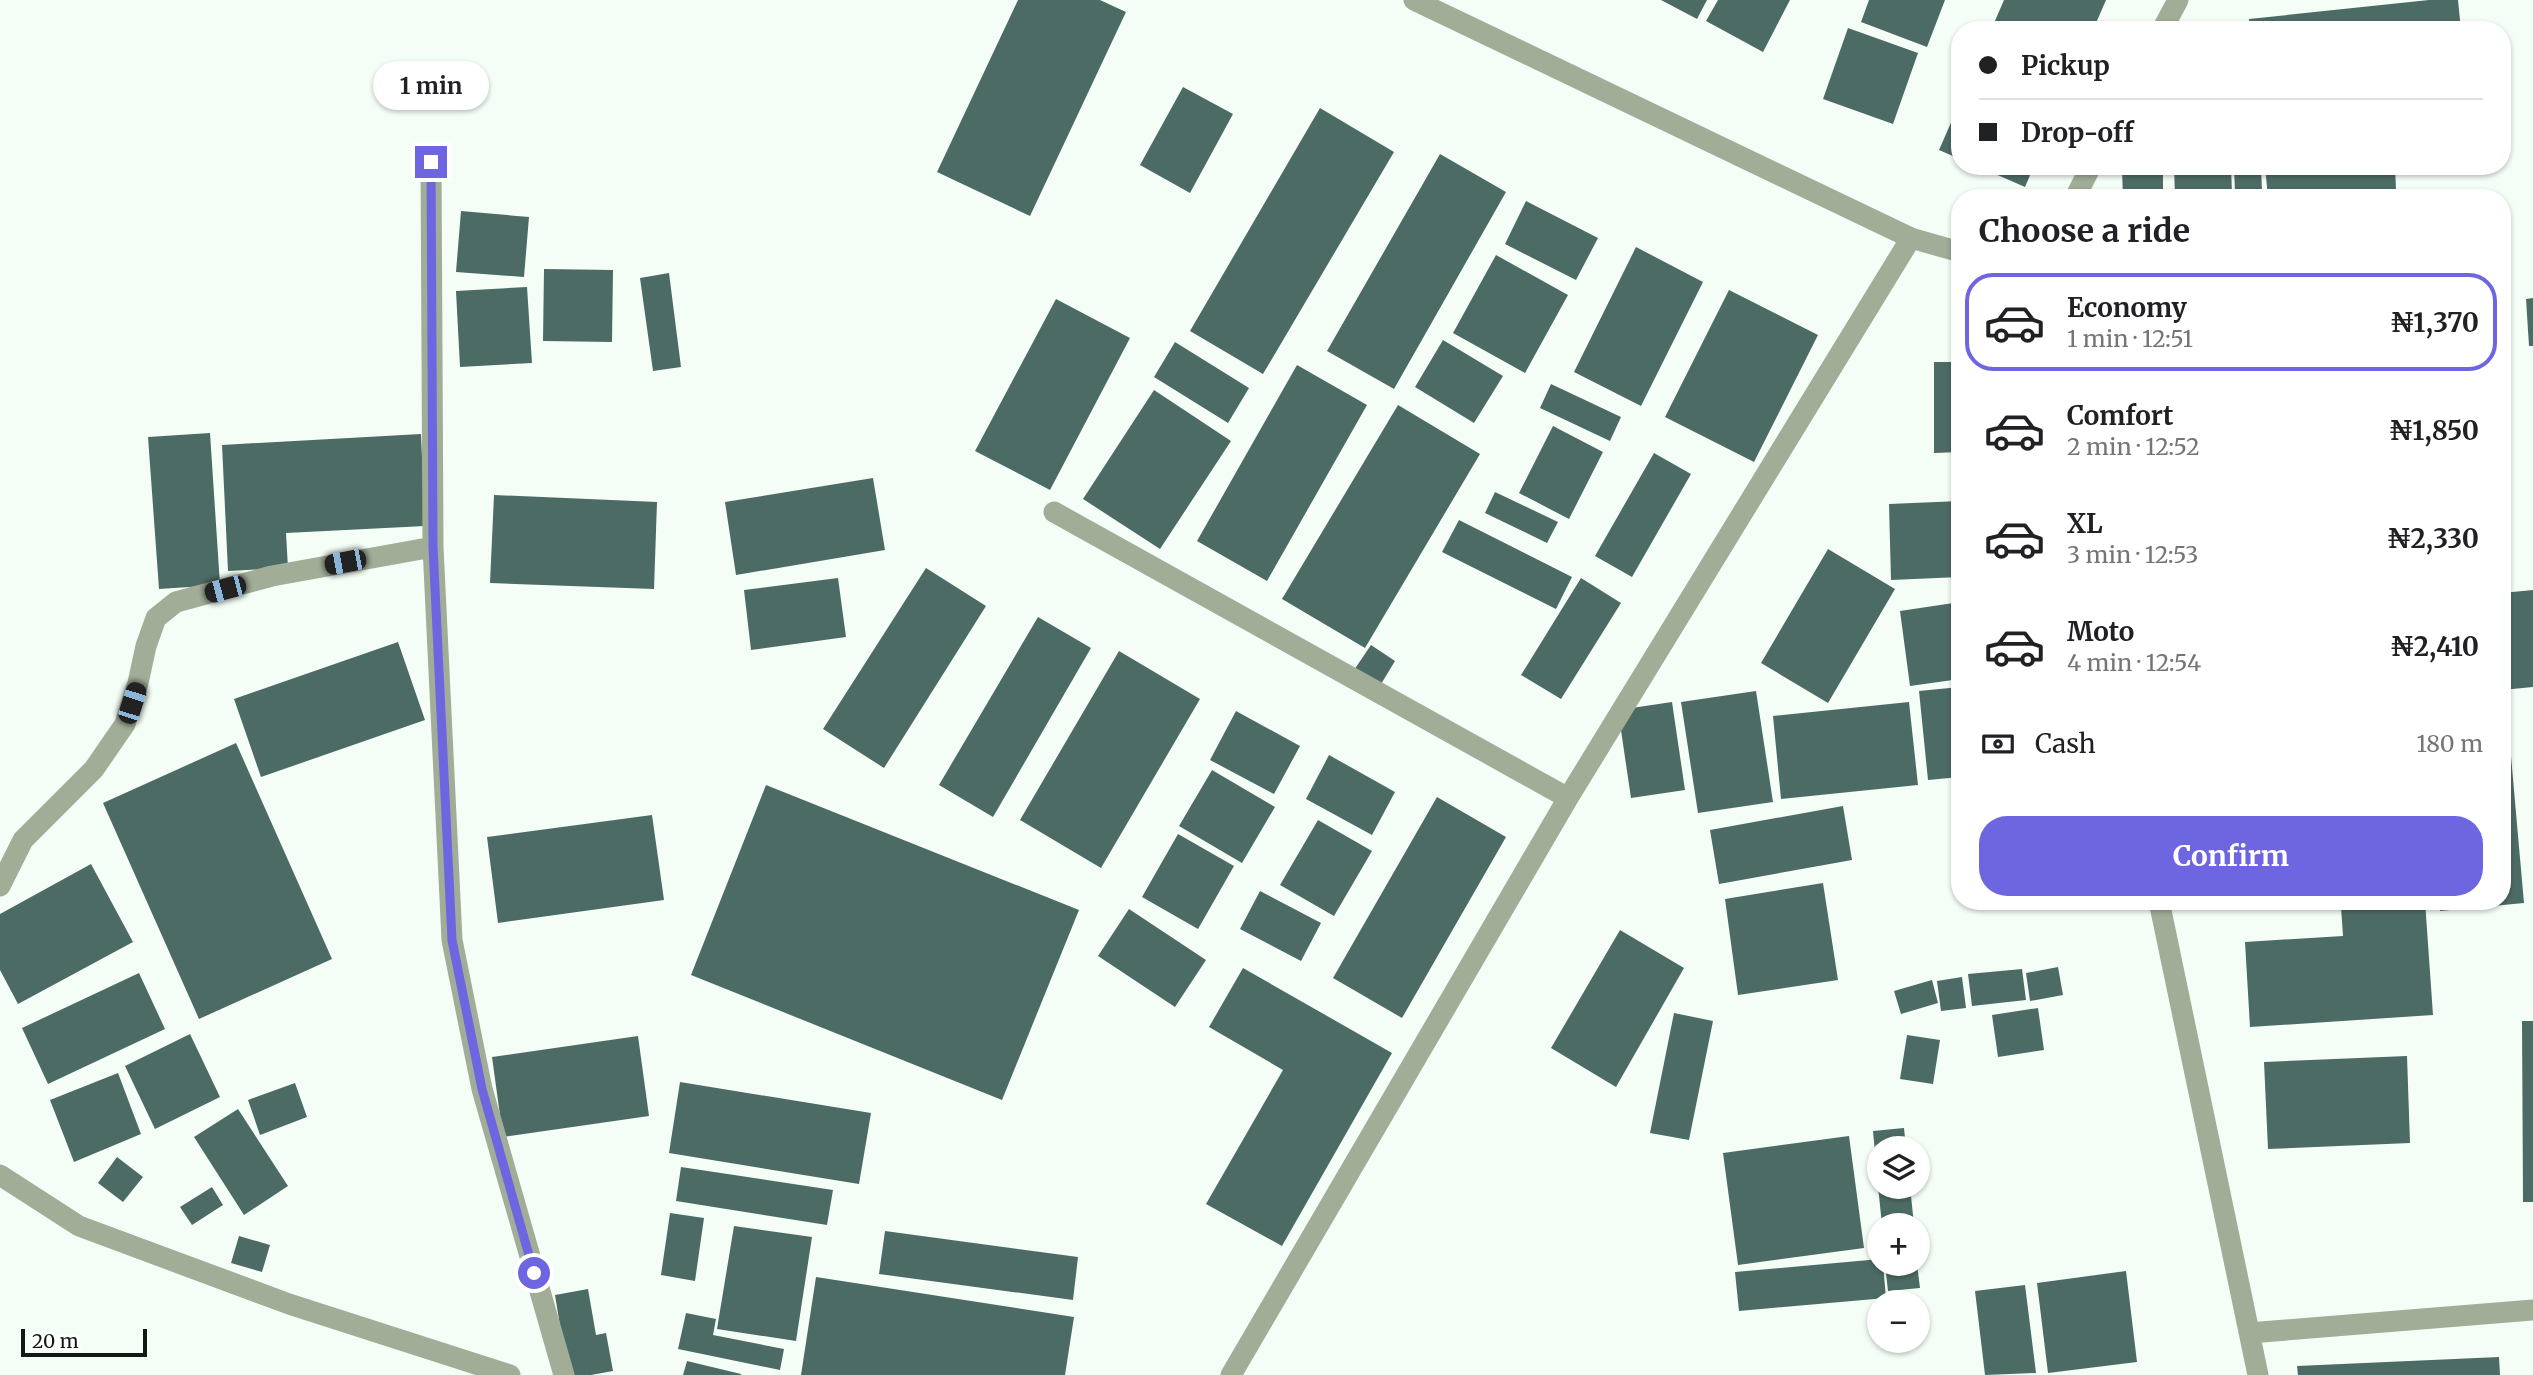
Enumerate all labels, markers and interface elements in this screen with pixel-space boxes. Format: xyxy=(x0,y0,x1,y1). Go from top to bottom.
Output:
text: Pickup xyxy=(2021,49,2110,82)
callout: 1 min xyxy=(373,60,489,110)
text: 1 min xyxy=(400,71,462,100)
text: Drop-off xyxy=(2021,116,2134,149)
route end xyxy=(415,146,447,178)
text: Choose a ride xyxy=(1979,211,2190,251)
icon: car xyxy=(1983,291,2046,354)
text: Economy xyxy=(2067,291,2187,324)
text: ₦1,370 xyxy=(2390,306,2479,339)
text: 1 min · 12:51 xyxy=(2067,324,2193,353)
icon: car xyxy=(1983,399,2046,462)
text: Comfort xyxy=(2067,399,2173,432)
text: ₦1,850 xyxy=(2389,414,2479,447)
text: 2 min · 12:52 xyxy=(2067,432,2200,461)
icon: car xyxy=(1983,507,2046,570)
text: XL xyxy=(2067,507,2103,540)
text: ₦2,330 xyxy=(2387,522,2479,555)
text: 3 min · 12:53 xyxy=(2067,540,2198,569)
car xyxy=(323,548,368,576)
car xyxy=(202,573,249,605)
icon: car xyxy=(1983,615,2046,678)
text: Moto xyxy=(2067,615,2134,648)
text: ₦2,410 xyxy=(2390,630,2479,663)
text: 4 min · 12:54 xyxy=(2067,648,2201,677)
car xyxy=(116,680,149,726)
icon: cash xyxy=(1979,725,2017,763)
text: Cash xyxy=(2035,727,2096,760)
text: 180 m xyxy=(2417,729,2483,758)
button: Confirm xyxy=(1979,816,2483,896)
map controls xyxy=(1867,1136,1930,1353)
button: layers xyxy=(1867,1136,1930,1199)
button: + xyxy=(1867,1213,1930,1276)
route start xyxy=(518,1257,550,1289)
button: − xyxy=(1867,1290,1930,1353)
scale bar xyxy=(21,1326,147,1358)
text: 20 m xyxy=(32,1329,79,1353)

